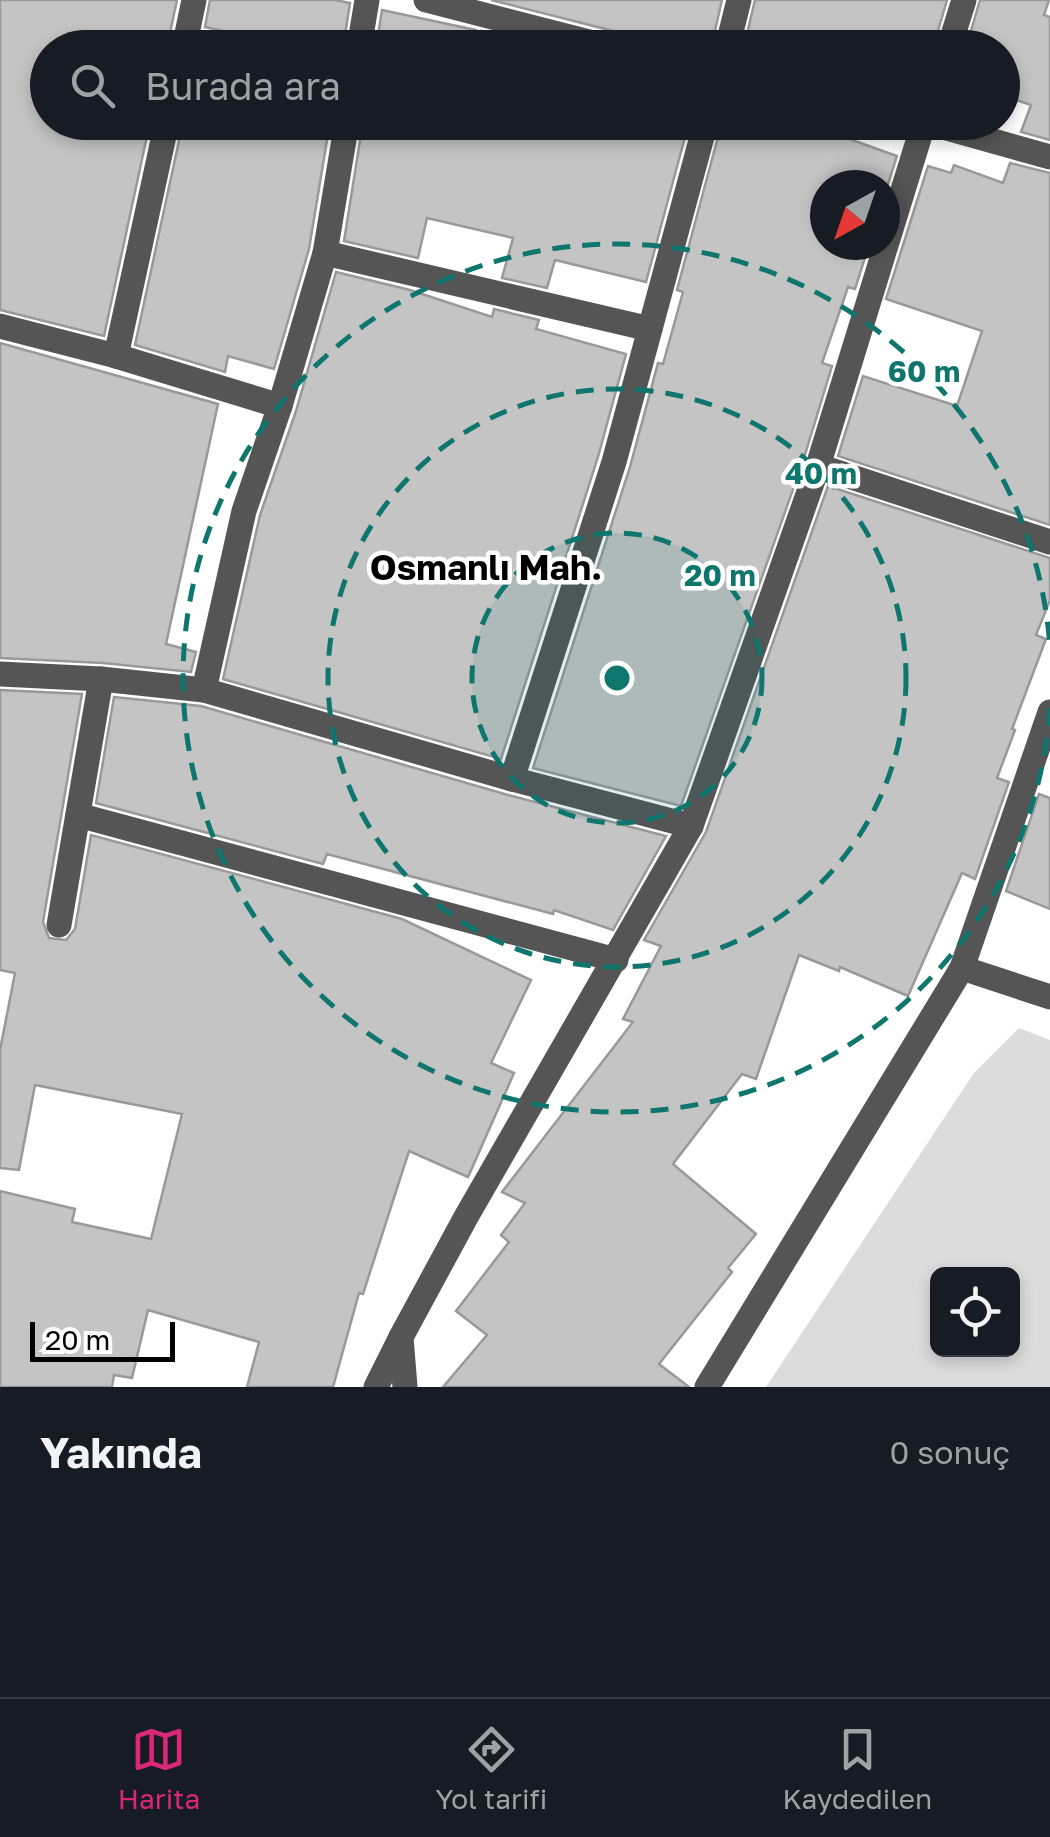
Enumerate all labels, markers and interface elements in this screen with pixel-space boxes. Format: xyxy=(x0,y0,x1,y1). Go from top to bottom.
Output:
search box xyxy=(30,30,1020,140)
icon: search xyxy=(65,58,120,113)
text: Burada ara xyxy=(145,63,341,108)
north arrow xyxy=(810,170,900,260)
text: 60 m xyxy=(888,353,960,389)
text: 40 m xyxy=(785,455,857,491)
district label: Osmanlı Mah. xyxy=(370,546,602,588)
text: 20 m xyxy=(684,557,756,593)
centre of rings xyxy=(599,660,635,696)
map controls xyxy=(930,1267,1020,1357)
button: locate xyxy=(930,1267,1020,1357)
scale bar xyxy=(30,1317,175,1362)
text: 20 m xyxy=(45,1323,110,1356)
text: Yakında xyxy=(40,1427,202,1477)
text: 0 sonuç xyxy=(890,1433,1010,1471)
tab: Harita xyxy=(118,1722,200,1815)
tab: Yol tarifi xyxy=(436,1722,547,1815)
tab: Kaydedilen xyxy=(783,1722,932,1815)

